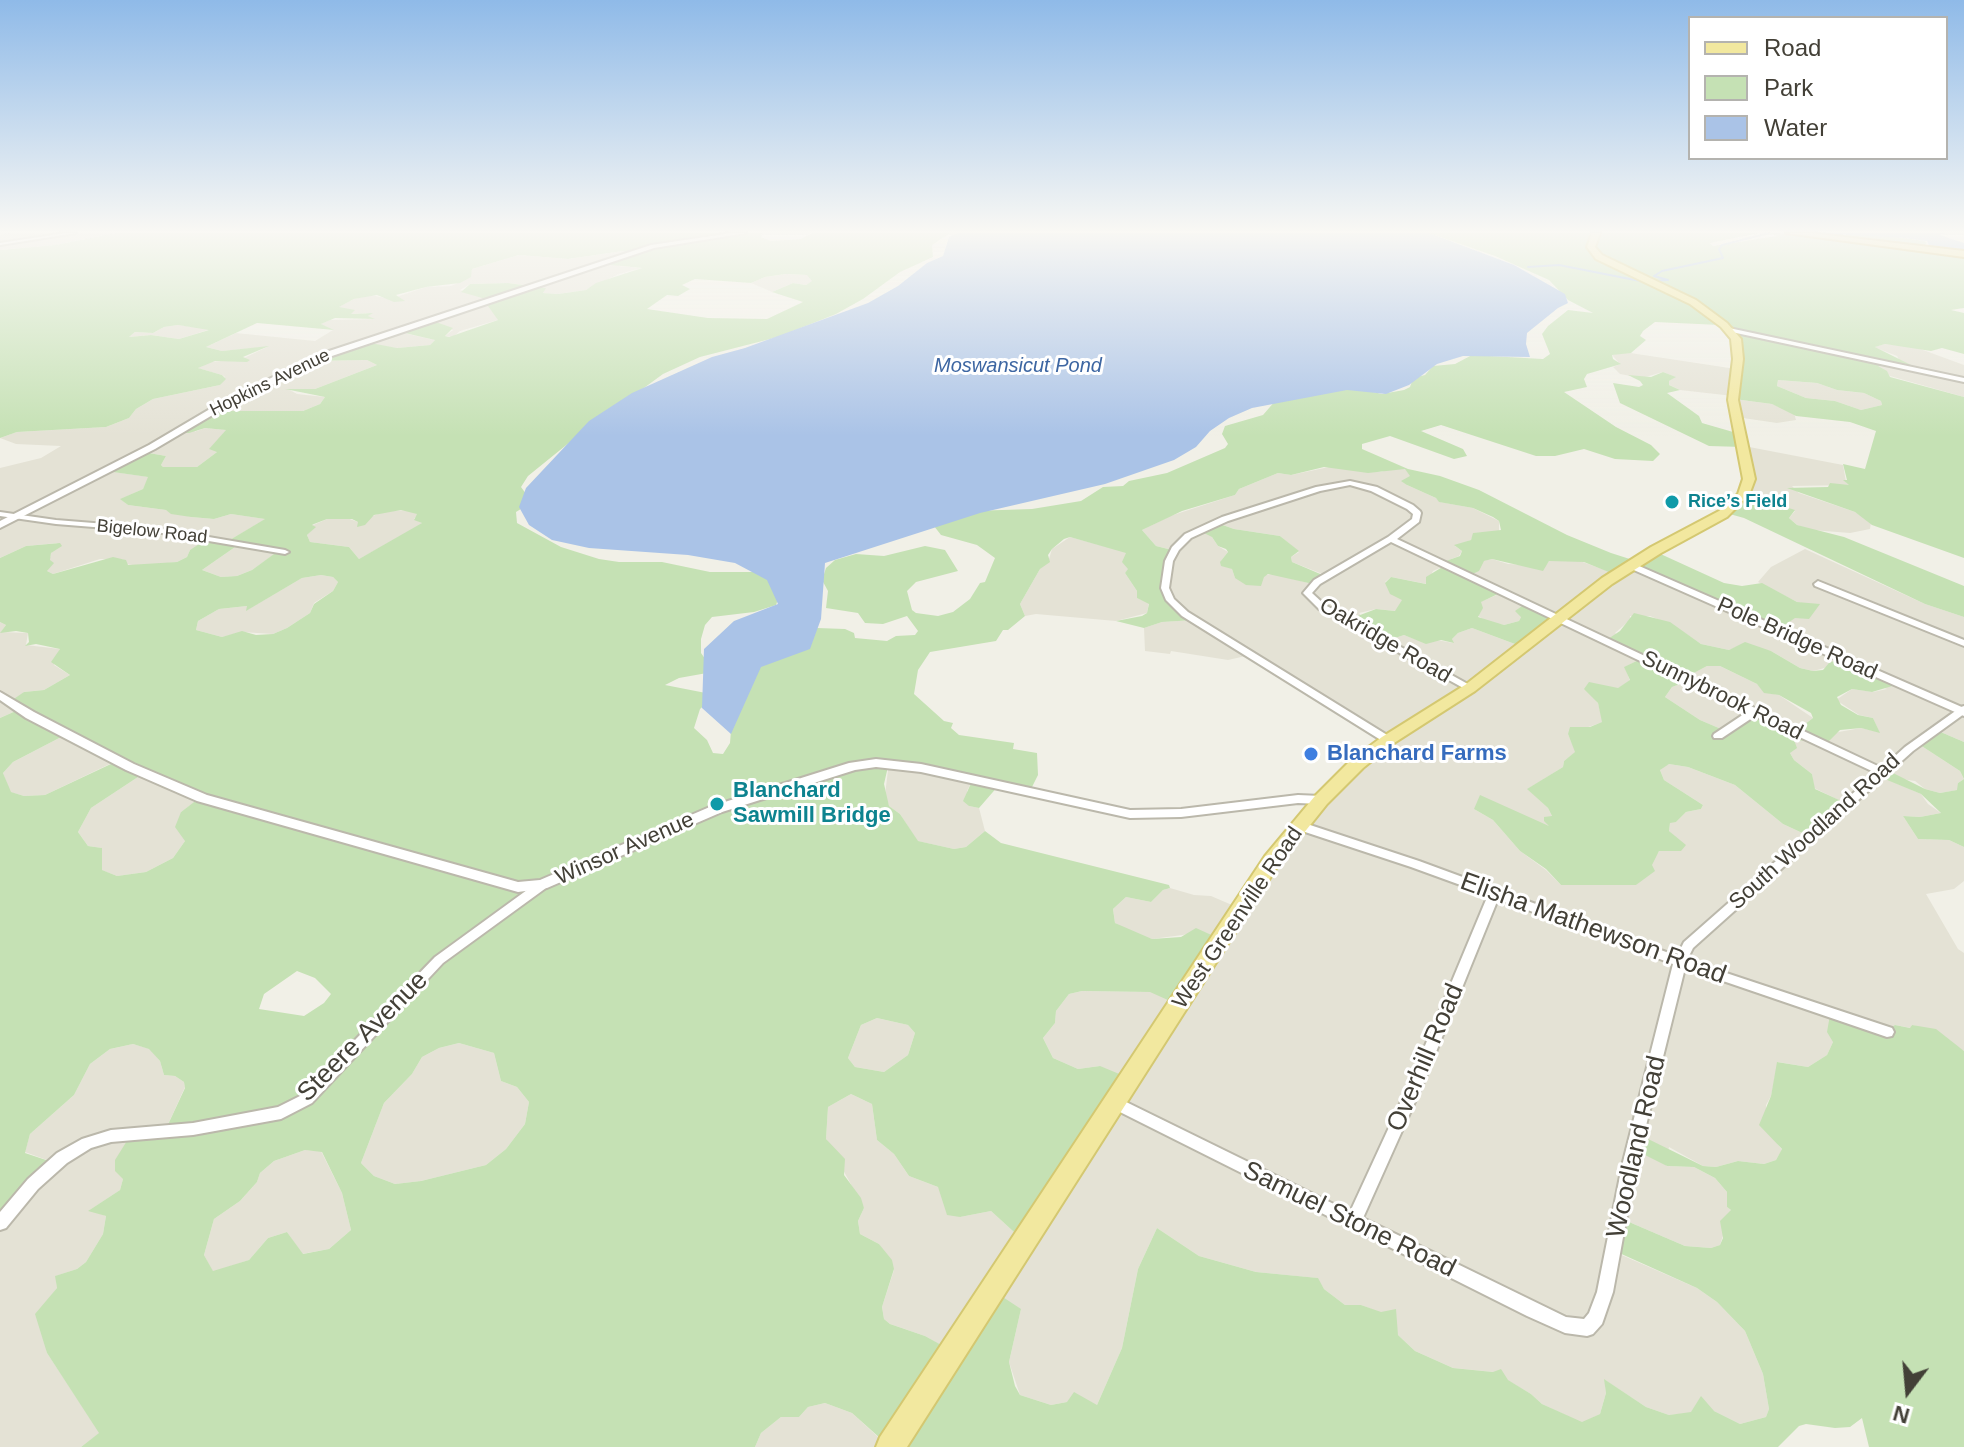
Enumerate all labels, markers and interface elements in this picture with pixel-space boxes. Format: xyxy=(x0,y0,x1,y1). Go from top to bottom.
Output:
legend xyxy=(1688,16,1948,160)
text: Road xyxy=(1764,34,1821,61)
text: Park xyxy=(1764,74,1813,101)
text: Water xyxy=(1764,114,1827,141)
street label: Hopkins Avenue xyxy=(207,345,333,421)
water label: Moswansicut Pond xyxy=(934,354,1102,378)
place label: Rice’s Field xyxy=(1688,491,1787,513)
marker: Rice’s Field xyxy=(1663,493,1681,511)
street label: Bigelow Road xyxy=(96,515,208,549)
street label: Pole Bridge Road xyxy=(1713,592,1881,686)
street label: Oakridge Road xyxy=(1314,593,1456,689)
street label: Sunnybrook Road xyxy=(1637,646,1807,746)
place label: Blanchard Farms xyxy=(1327,741,1507,767)
marker: Blanchard Farms xyxy=(1302,745,1320,763)
street label: South Woodland Road xyxy=(1724,748,1906,916)
place label: Blanchard Sawmill Bridge xyxy=(733,778,891,830)
marker: Blanchard Sawmill Bridge xyxy=(708,795,726,813)
street label: Winsor Avenue xyxy=(552,807,698,891)
street label: West Greenville Road xyxy=(1167,822,1309,1014)
street label: Elisha Mathewson Road xyxy=(1456,866,1730,992)
street label: Steere Avenue xyxy=(291,965,435,1109)
street label: Overhill Road xyxy=(1381,979,1471,1137)
street label: Woodland Road xyxy=(1601,1053,1673,1241)
street label: Samuel Stone Road xyxy=(1238,1155,1460,1285)
north arrow xyxy=(1868,1351,1948,1431)
text: N xyxy=(1890,1400,1912,1429)

